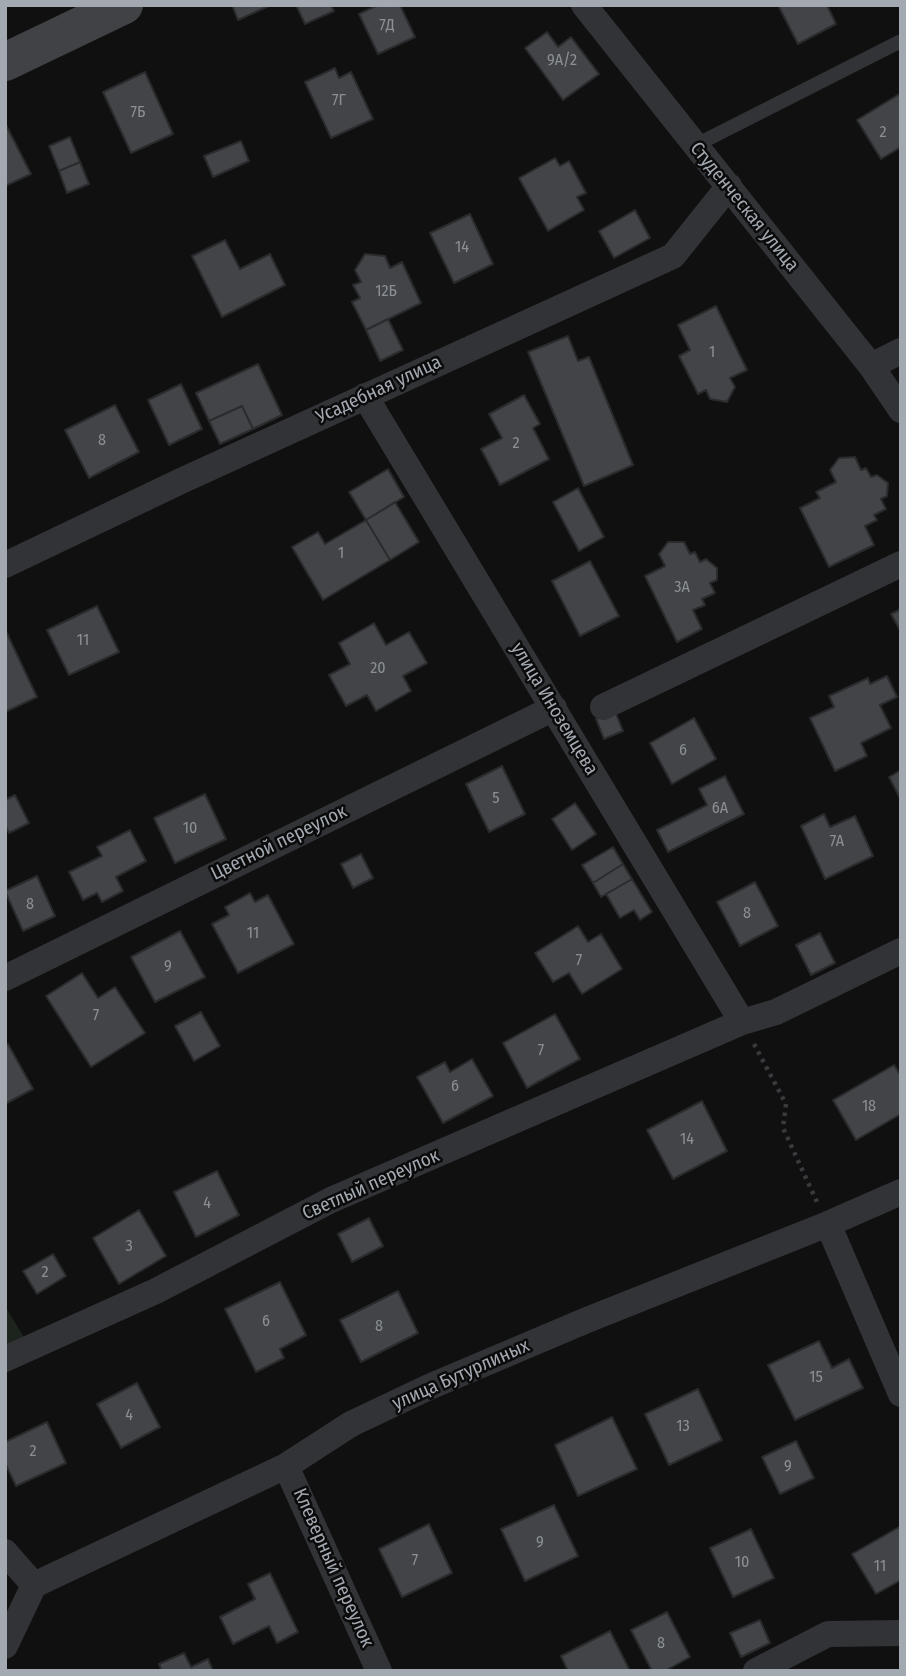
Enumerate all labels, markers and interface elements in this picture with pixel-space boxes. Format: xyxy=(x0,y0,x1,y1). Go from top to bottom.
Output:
house number: 7Д xyxy=(379,16,395,36)
house number: 9А/2 xyxy=(547,51,577,71)
house number: 7Г xyxy=(332,91,346,111)
house number: 7Б xyxy=(131,103,145,123)
house number: 2 xyxy=(879,123,887,143)
street label: Студенческая улица xyxy=(685,138,803,276)
house number: 14 xyxy=(455,238,469,258)
house number: 12Б xyxy=(375,282,397,302)
house number: 1 xyxy=(709,343,715,363)
street label: Усадебная улица xyxy=(313,351,445,429)
house number: 8 xyxy=(98,431,106,451)
house number: 2 xyxy=(512,434,520,454)
house number: 1 xyxy=(338,544,344,564)
house number: 3А xyxy=(674,578,690,598)
house number: 11 xyxy=(77,631,89,651)
street label: улица Иноземцева xyxy=(505,639,603,779)
house number: 20 xyxy=(370,659,386,679)
house number: 6 xyxy=(679,741,687,761)
house number: 5 xyxy=(492,789,500,809)
house number: 6А xyxy=(712,799,728,819)
street label: Цветной переулок xyxy=(207,800,351,886)
house number: 10 xyxy=(183,819,197,839)
house number: 7А xyxy=(830,832,844,852)
house number: 8 xyxy=(26,895,34,915)
house number: 8 xyxy=(743,904,751,924)
house number: 11 xyxy=(247,924,259,944)
house number: 7 xyxy=(576,951,582,971)
house number: 9 xyxy=(164,957,172,977)
house number: 7 xyxy=(93,1006,99,1026)
house number: 7 xyxy=(538,1041,544,1061)
house number: 6 xyxy=(451,1077,459,1097)
house number: 18 xyxy=(862,1097,876,1117)
house number: 14 xyxy=(680,1130,694,1150)
street label: Светлый переулок xyxy=(299,1145,443,1225)
house number: 4 xyxy=(203,1194,211,1214)
house number: 3 xyxy=(125,1237,133,1257)
house number: 2 xyxy=(41,1263,49,1283)
house number: 6 xyxy=(262,1312,270,1332)
house number: 8 xyxy=(375,1317,383,1337)
street label: улица Бутурлиных xyxy=(389,1335,533,1415)
house number: 15 xyxy=(809,1368,823,1388)
house number: 4 xyxy=(125,1406,133,1426)
house number: 13 xyxy=(676,1417,690,1437)
house number: 2 xyxy=(29,1442,37,1462)
house number: 9 xyxy=(784,1457,792,1477)
street label: Клеверный переулок xyxy=(288,1485,378,1651)
house number: 9 xyxy=(536,1533,544,1553)
house number: 7 xyxy=(412,1551,418,1571)
house number: 10 xyxy=(735,1553,749,1573)
house number: 11 xyxy=(874,1557,886,1577)
house number: 8 xyxy=(657,1634,665,1654)

